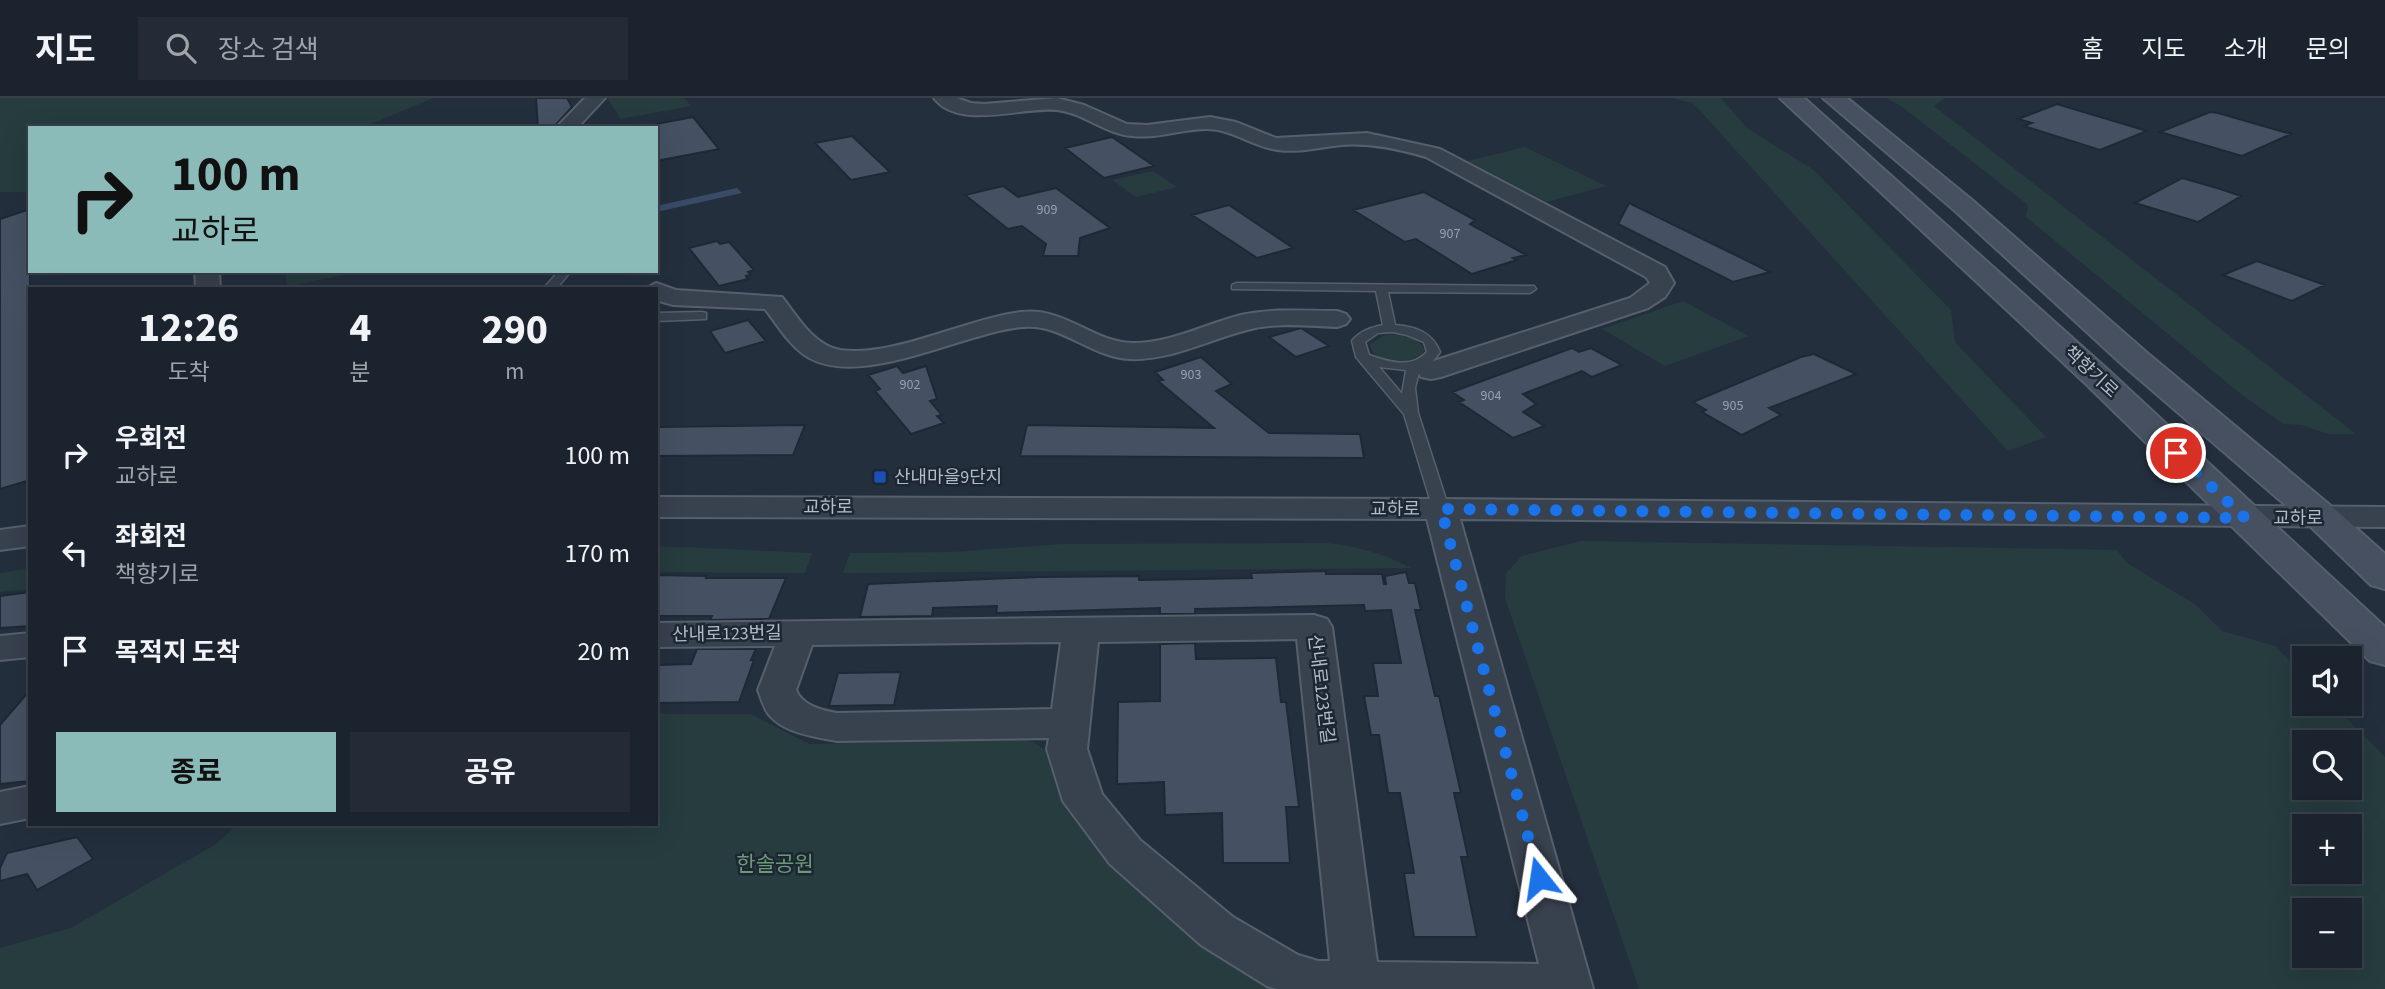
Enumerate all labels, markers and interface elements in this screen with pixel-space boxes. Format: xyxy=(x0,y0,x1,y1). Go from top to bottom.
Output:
search box xyxy=(138,17,628,80)
text: 지도 xyxy=(35,27,96,74)
icon: search xyxy=(162,29,200,67)
text: 장소 검색 xyxy=(218,31,319,68)
text: 홈 xyxy=(2081,32,2103,67)
text: 지도 xyxy=(2141,32,2186,67)
text: 소개 xyxy=(2224,32,2268,67)
text: 문의 xyxy=(2306,32,2350,67)
text: 100 m xyxy=(171,140,300,210)
icon: right xyxy=(56,154,147,245)
house number: 909 xyxy=(1037,200,1057,220)
text: 교하로 xyxy=(171,209,259,255)
house number: 907 xyxy=(1440,224,1460,244)
text: 12:26 xyxy=(138,298,239,358)
text: 4 xyxy=(349,298,371,358)
text: 290 xyxy=(481,300,548,360)
street label: 책향기로 xyxy=(2058,340,2124,404)
text: m xyxy=(505,355,524,388)
text: 도착 xyxy=(167,356,210,389)
text: 분 xyxy=(350,356,371,389)
house number: 903 xyxy=(1181,365,1201,385)
house number: 902 xyxy=(900,375,920,395)
house number: 904 xyxy=(1481,386,1501,406)
house number: 905 xyxy=(1723,396,1743,416)
text: 우회전 xyxy=(115,420,187,457)
pin xyxy=(2146,423,2206,483)
icon: arrive xyxy=(2157,434,2195,472)
icon: right xyxy=(56,436,94,474)
text: 100 m xyxy=(564,437,630,474)
text: 교하로 xyxy=(115,460,178,493)
place label: 산내마을9단지 xyxy=(894,465,1002,490)
marker: 산내마을9단지 xyxy=(872,469,888,485)
street label: 교하로 xyxy=(803,495,853,520)
street label: 교하로 xyxy=(1370,497,1420,522)
street label: 교하로 xyxy=(2273,506,2323,531)
text: 좌회전 xyxy=(115,518,187,555)
icon: left xyxy=(56,534,94,572)
text: 170 m xyxy=(564,535,630,572)
text: 책향기로 xyxy=(115,558,200,591)
street label: 산내로123번길 xyxy=(672,621,782,647)
icon: arrive xyxy=(56,632,94,670)
text: 20 m xyxy=(577,633,630,670)
street label: 산내로123번길 xyxy=(1302,633,1340,745)
text: 목적지 도착 xyxy=(115,634,240,671)
map controls xyxy=(2292,646,2362,968)
button: sound xyxy=(2292,646,2362,716)
button: search xyxy=(2292,730,2362,800)
button: 종료 xyxy=(56,732,336,812)
button: 공유 xyxy=(350,732,630,812)
button: + xyxy=(2292,814,2362,884)
position arrow xyxy=(1502,841,1576,915)
park label: 한솔공원 xyxy=(736,849,814,879)
button: − xyxy=(2292,898,2362,968)

